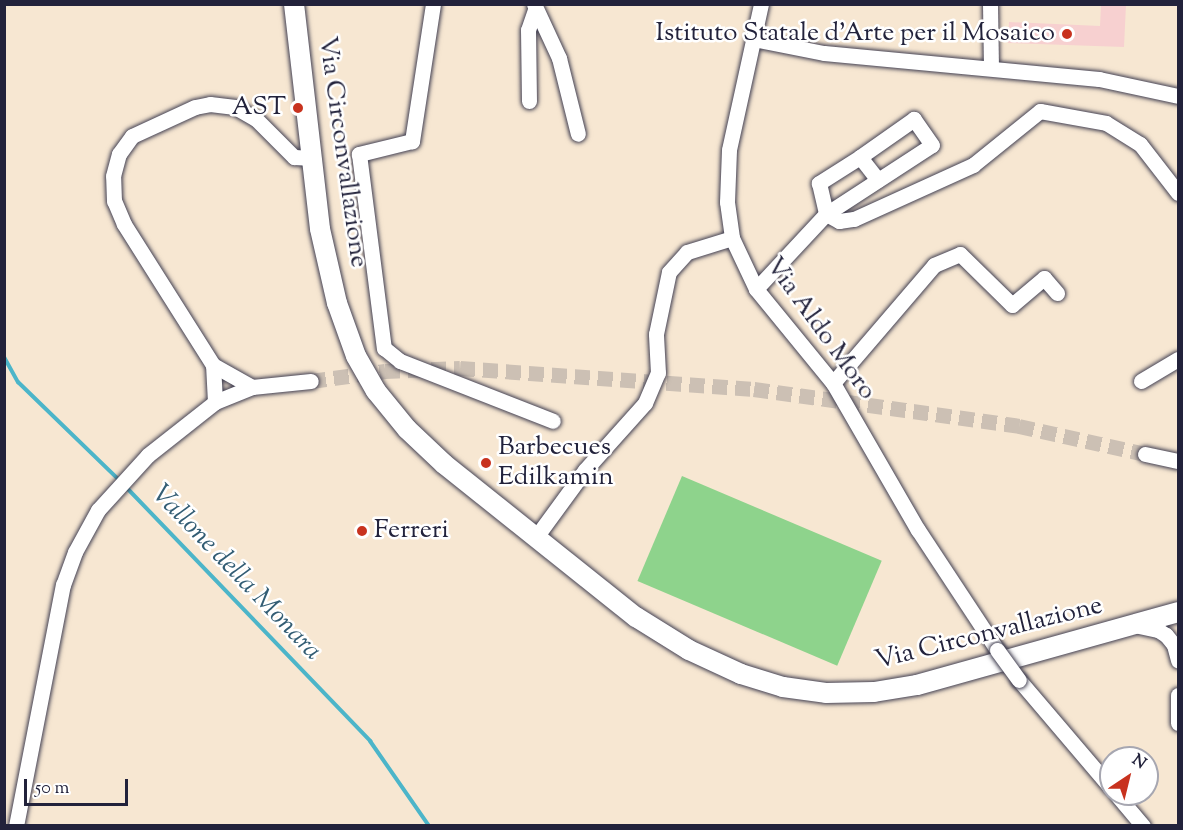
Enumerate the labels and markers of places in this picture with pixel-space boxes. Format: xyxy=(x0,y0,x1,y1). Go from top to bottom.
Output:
place label: Istituto Statale d'Arte per il Mosaico xyxy=(656,18,1055,50)
marker: Istituto Statale d'Arte per il Mosaico xyxy=(1060,27,1074,41)
place label: AST xyxy=(232,92,286,124)
marker: AST xyxy=(291,101,305,115)
place label: Barbecues Edilkamin xyxy=(498,432,614,494)
marker: Barbecues Edilkamin xyxy=(479,456,493,470)
place label: Ferreri xyxy=(374,515,449,547)
marker: Ferreri xyxy=(355,524,369,538)

